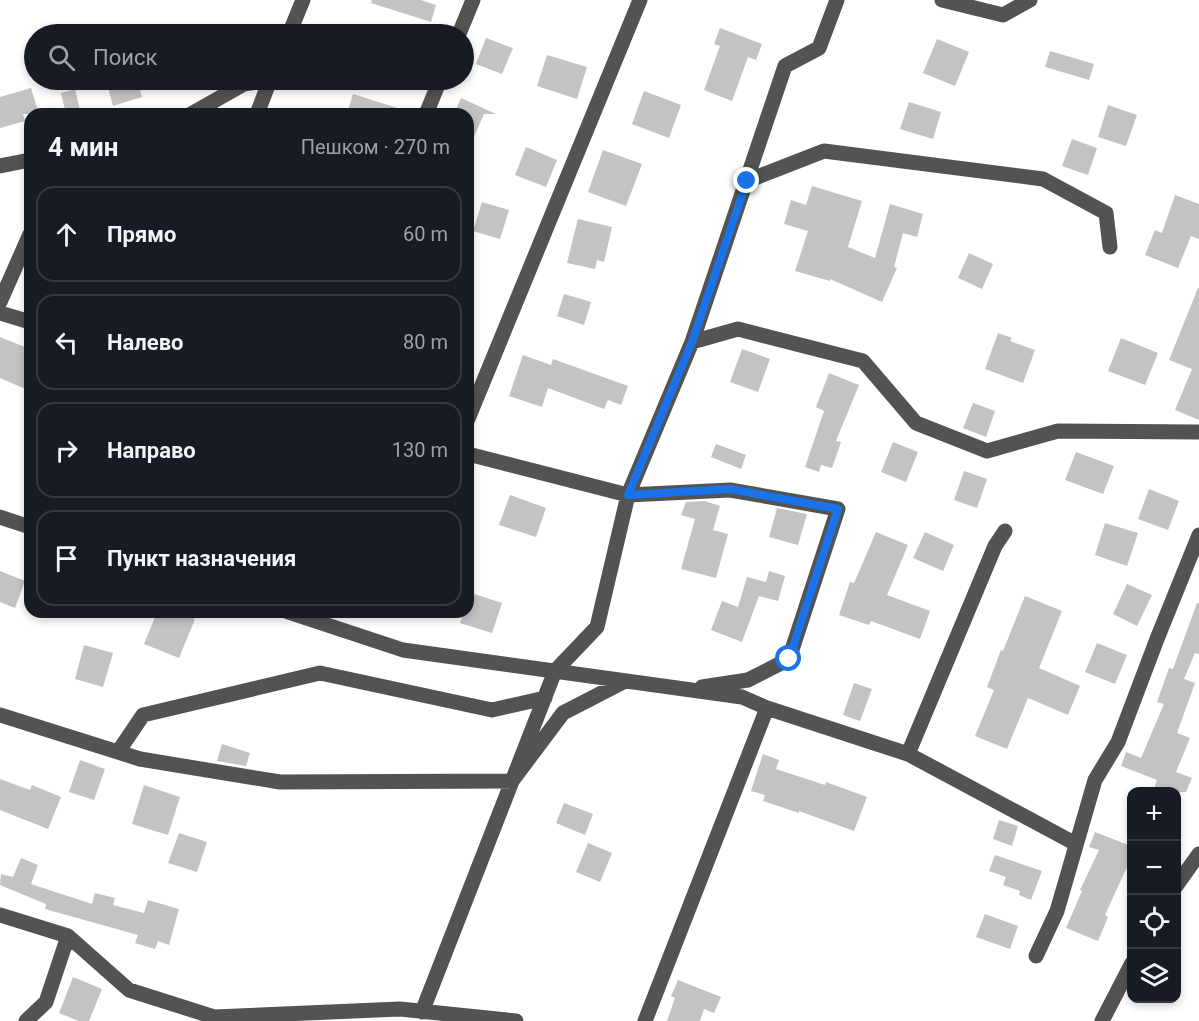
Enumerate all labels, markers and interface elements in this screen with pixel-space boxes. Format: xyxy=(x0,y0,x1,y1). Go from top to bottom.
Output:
search box xyxy=(24,24,474,90)
icon: search xyxy=(45,41,78,74)
text: Поиск xyxy=(93,45,157,70)
text: 4 мин xyxy=(48,132,119,162)
text: Пешком · 270 m xyxy=(301,135,450,159)
route end xyxy=(733,167,759,193)
icon: ahead xyxy=(50,218,83,251)
text: Прямо xyxy=(107,222,176,247)
text: 60 m xyxy=(403,222,448,246)
icon: left xyxy=(50,326,83,359)
text: Налево xyxy=(107,330,184,355)
text: 80 m xyxy=(403,330,448,354)
icon: right xyxy=(50,434,83,467)
text: Направо xyxy=(107,438,196,463)
text: 130 m xyxy=(392,438,448,462)
icon: arrive xyxy=(50,542,83,575)
text: Пункт назначения xyxy=(107,546,296,571)
route start xyxy=(775,645,801,671)
map controls xyxy=(1127,787,1181,1003)
button: + xyxy=(1127,787,1181,841)
button: − xyxy=(1127,841,1181,895)
button: locate xyxy=(1127,895,1181,949)
button: layers xyxy=(1127,949,1181,1003)

